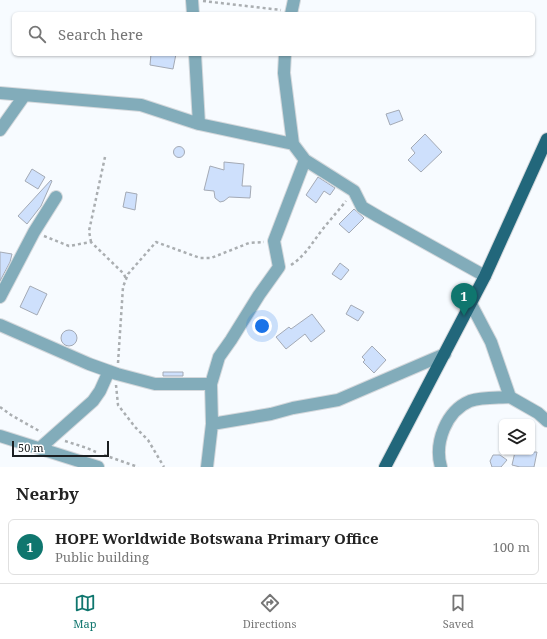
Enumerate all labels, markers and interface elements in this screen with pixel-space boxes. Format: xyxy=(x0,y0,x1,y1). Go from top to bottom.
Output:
search box xyxy=(12,12,535,56)
icon: search xyxy=(26,23,48,45)
text: Search here xyxy=(58,24,143,44)
pin: 1 xyxy=(451,283,477,316)
your location xyxy=(252,316,272,336)
map controls xyxy=(499,419,535,455)
button: layers xyxy=(499,419,535,455)
scale bar xyxy=(12,439,109,458)
text: 50 m xyxy=(18,440,44,455)
text: Nearby xyxy=(16,482,79,505)
text: HOPE Worldwide Botswana Primary Office xyxy=(55,528,379,548)
text: 1 xyxy=(26,538,34,556)
text: 100 m xyxy=(493,538,530,556)
text: Public building xyxy=(55,548,149,566)
tab: Map xyxy=(73,592,96,631)
tab: Directions xyxy=(243,592,296,631)
tab: Saved xyxy=(443,592,474,631)

